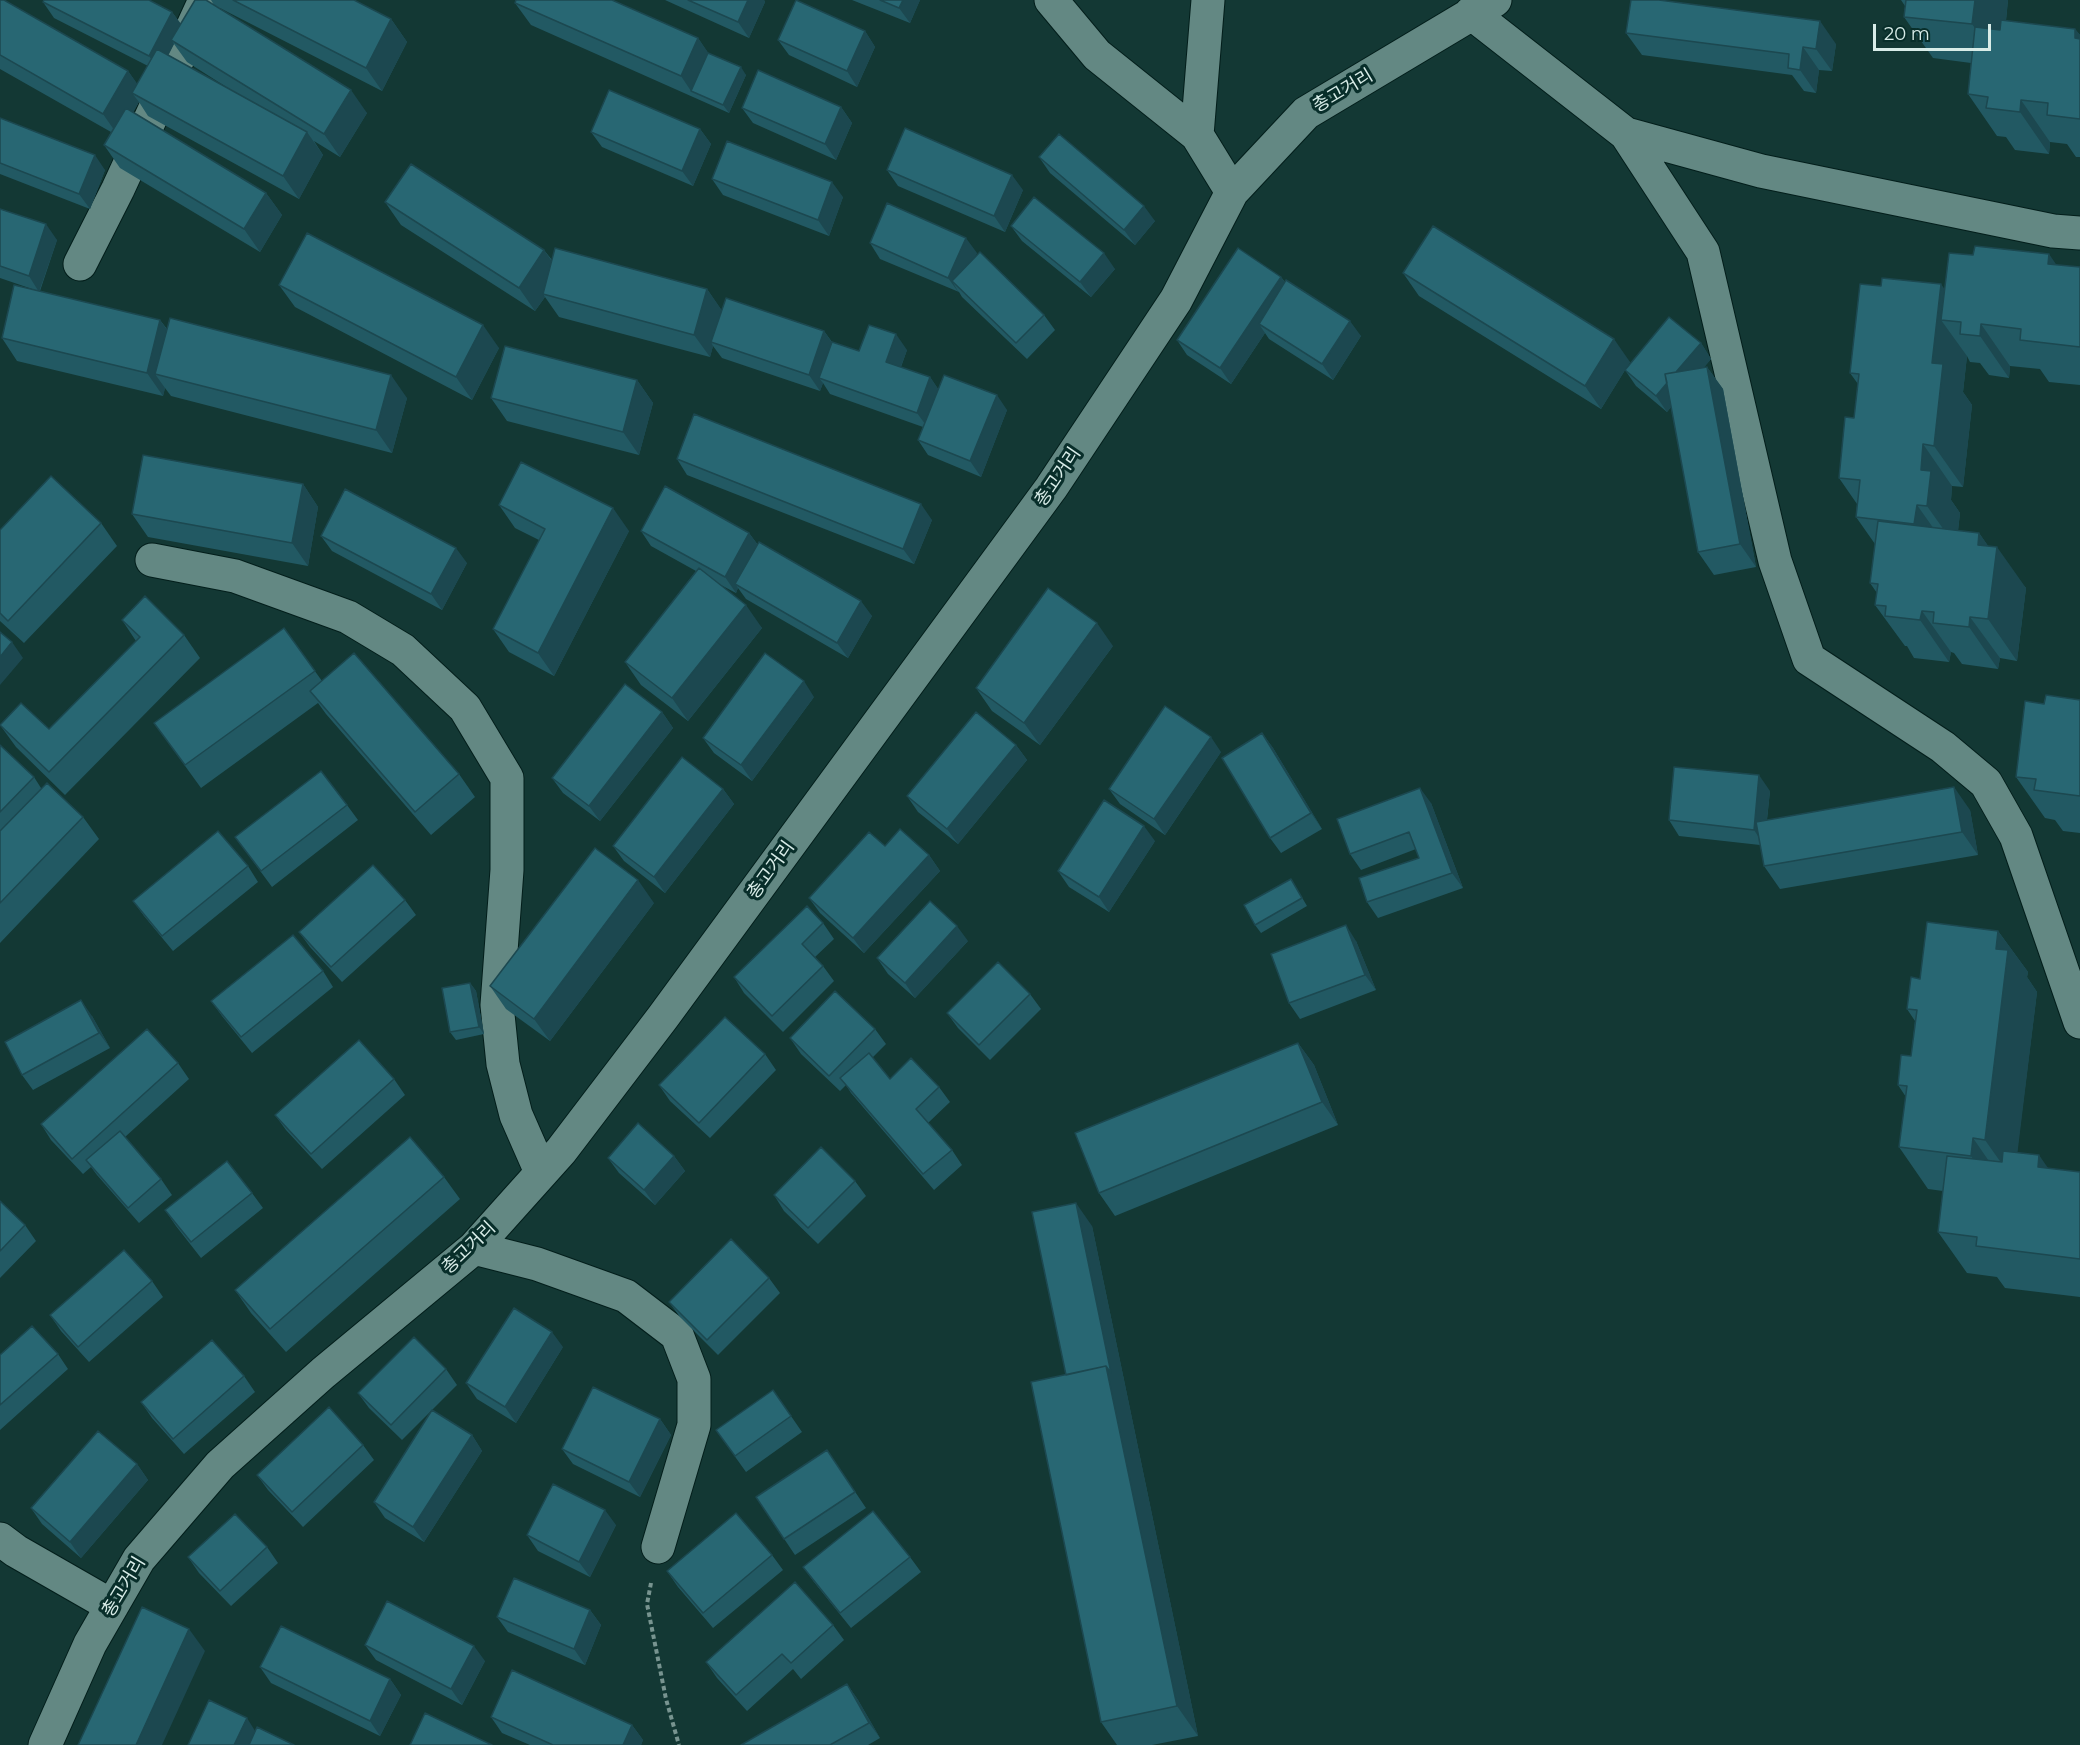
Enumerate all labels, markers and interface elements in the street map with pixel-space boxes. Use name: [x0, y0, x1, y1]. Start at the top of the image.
scale bar: [1876, 12, 1994, 50]
text: 20 m: [1884, 23, 1930, 45]
street label: 총고거리: [1309, 65, 1377, 117]
street label: 총고거리: [1031, 444, 1085, 510]
street label: 총고거리: [743, 837, 799, 903]
street label: 총고거리: [438, 1217, 500, 1279]
street label: 총고거리: [98, 1553, 150, 1621]

